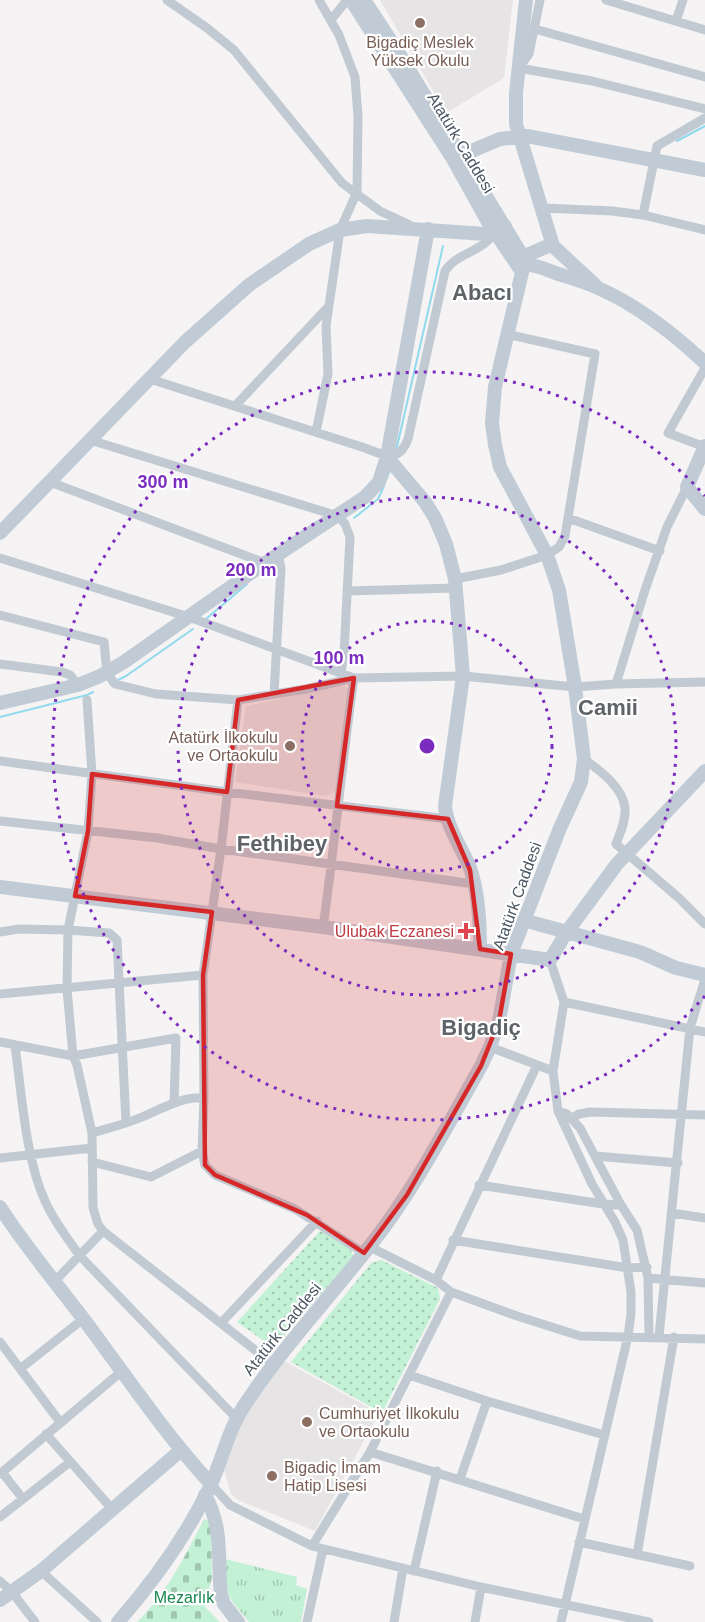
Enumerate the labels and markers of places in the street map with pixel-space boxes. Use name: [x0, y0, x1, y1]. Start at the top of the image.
marker: Bigadiç Meslek Yüksek Okulu: [413, 16, 427, 30]
place label: Bigadiç Meslek Yüksek Okulu: [366, 34, 475, 69]
place label: Atatürk İlkokulu ve Ortaokulu: [169, 728, 278, 764]
centre of rings: [417, 736, 437, 756]
marker: Atatürk İlkokulu ve Ortaokulu: [283, 739, 297, 753]
place label: Ulubak Eczanesi: [335, 923, 454, 940]
marker: Ulubak Eczanesi: [459, 924, 473, 938]
place label: Cumhuriyet İlkokulu ve Ortaokulu: [319, 1404, 460, 1440]
marker: Cumhuriyet İlkokulu ve Ortaokulu: [300, 1415, 314, 1429]
place label: Bigadiç İmam Hatip Lisesi: [284, 1458, 381, 1494]
marker: Bigadiç İmam Hatip Lisesi: [265, 1469, 279, 1483]

